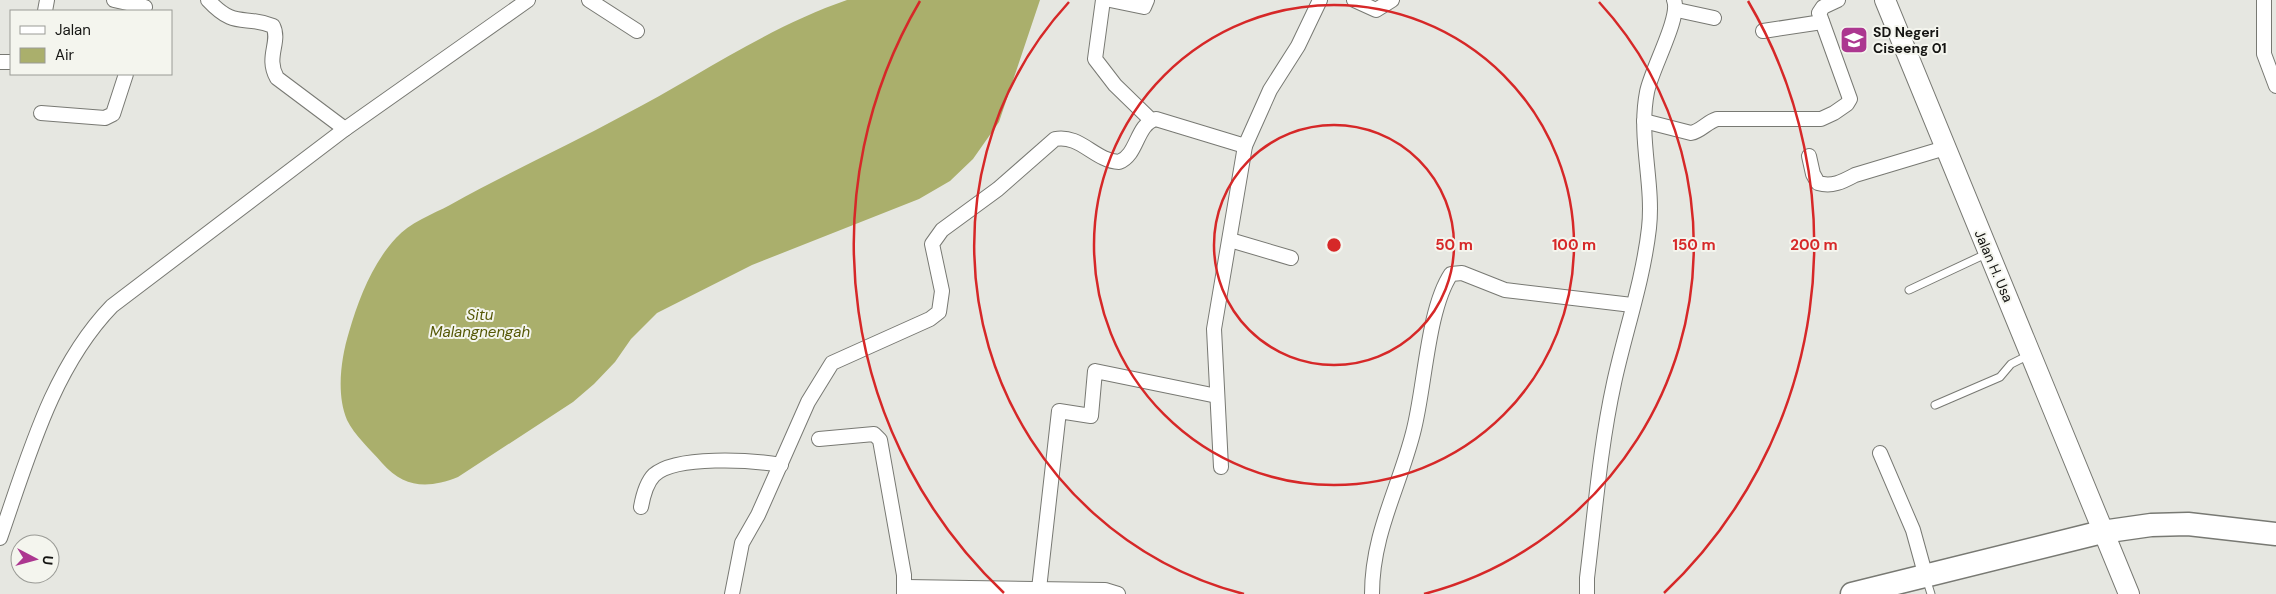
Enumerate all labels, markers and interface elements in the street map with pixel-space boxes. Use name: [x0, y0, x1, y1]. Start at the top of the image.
legend: [10, 10, 172, 75]
text: Jalan: [55, 20, 91, 40]
place label: SD Negeri Ciseeng 01: [1873, 23, 1947, 57]
school or university icon: SD Negeri Ciseeng 01: [1839, 25, 1869, 55]
text: Air: [55, 45, 75, 65]
street label: Jalan H. Usa: [1971, 227, 2017, 305]
text: 50 m: [1435, 235, 1473, 255]
text: 100 m: [1552, 235, 1596, 255]
text: 150 m: [1673, 235, 1716, 255]
text: 200 m: [1790, 235, 1838, 255]
centre of rings: [1325, 236, 1343, 254]
water label: Situ Malangnengah: [430, 305, 531, 342]
north arrow: [10, 534, 60, 584]
text: U: [38, 555, 57, 566]

